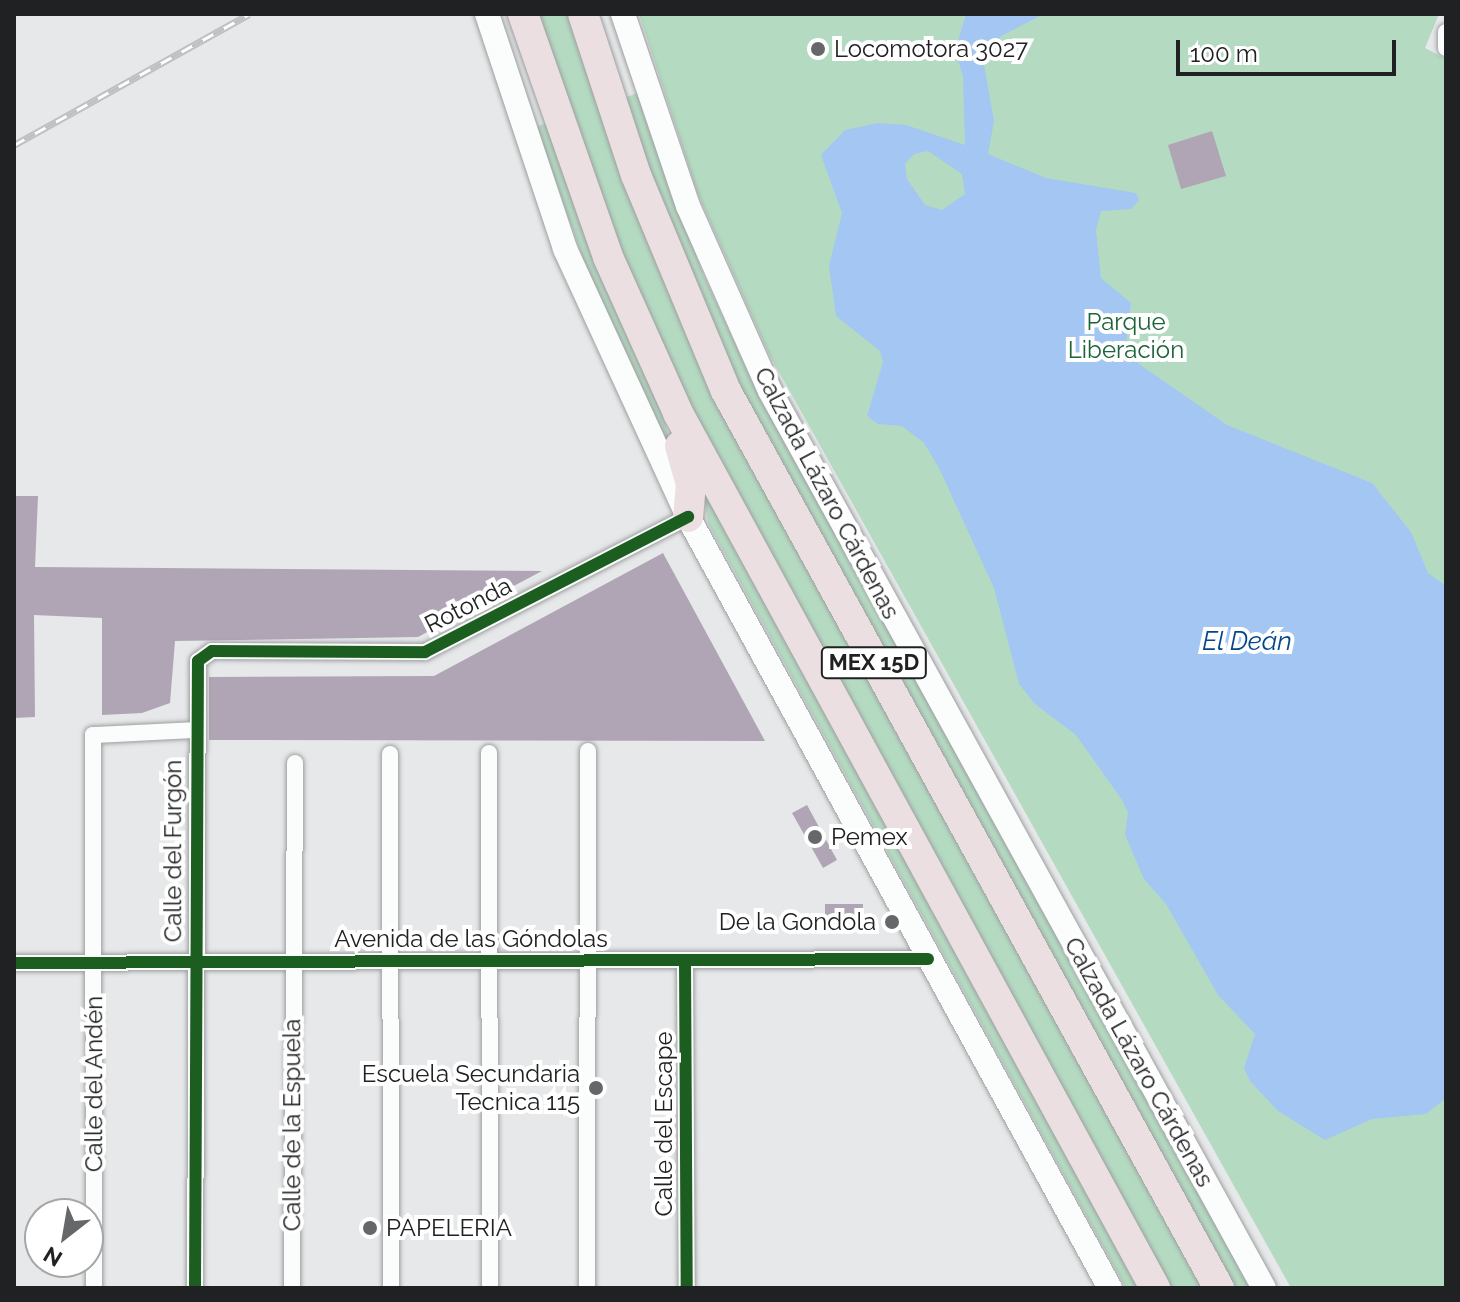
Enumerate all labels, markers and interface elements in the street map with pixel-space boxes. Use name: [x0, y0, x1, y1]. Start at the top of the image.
scale bar: [1180, 24, 1400, 74]
place label: Locomotora 3027: [834, 35, 1028, 63]
text: 100 m: [1190, 39, 1258, 68]
marker: Locomotora 3027: [809, 40, 827, 58]
park label: Parque Liberación: [1068, 308, 1184, 364]
street label: Calzada Lázaro Cárdenas: [748, 362, 906, 624]
street label: Rotonda: [420, 571, 516, 639]
water label: El Deán: [1202, 626, 1292, 658]
road number: MEX 15D: [820, 645, 928, 681]
street label: Calle del Furgón: [159, 759, 187, 943]
place label: Pemex: [831, 823, 908, 851]
marker: Pemex: [806, 828, 824, 846]
place label: De la Gondola: [719, 908, 876, 936]
marker: De la Gondola: [883, 913, 901, 931]
street label: Avenida de las Góndolas: [334, 925, 608, 953]
street label: Calzada Lázaro Cárdenas: [1058, 932, 1220, 1192]
street label: Calle del Andén: [80, 995, 108, 1173]
street label: Calle de la Espuela: [278, 1019, 306, 1231]
street label: Calle del Escape: [650, 1031, 678, 1217]
place label: Escuela Secundaria Tecnica 115: [362, 1060, 580, 1116]
marker: Escuela Secundaria Tecnica 115: [587, 1079, 605, 1097]
north arrow: [24, 1198, 104, 1278]
place label: PAPELERIA: [386, 1214, 512, 1242]
marker: PAPELERIA: [361, 1219, 379, 1237]
text: N: [39, 1241, 67, 1272]

